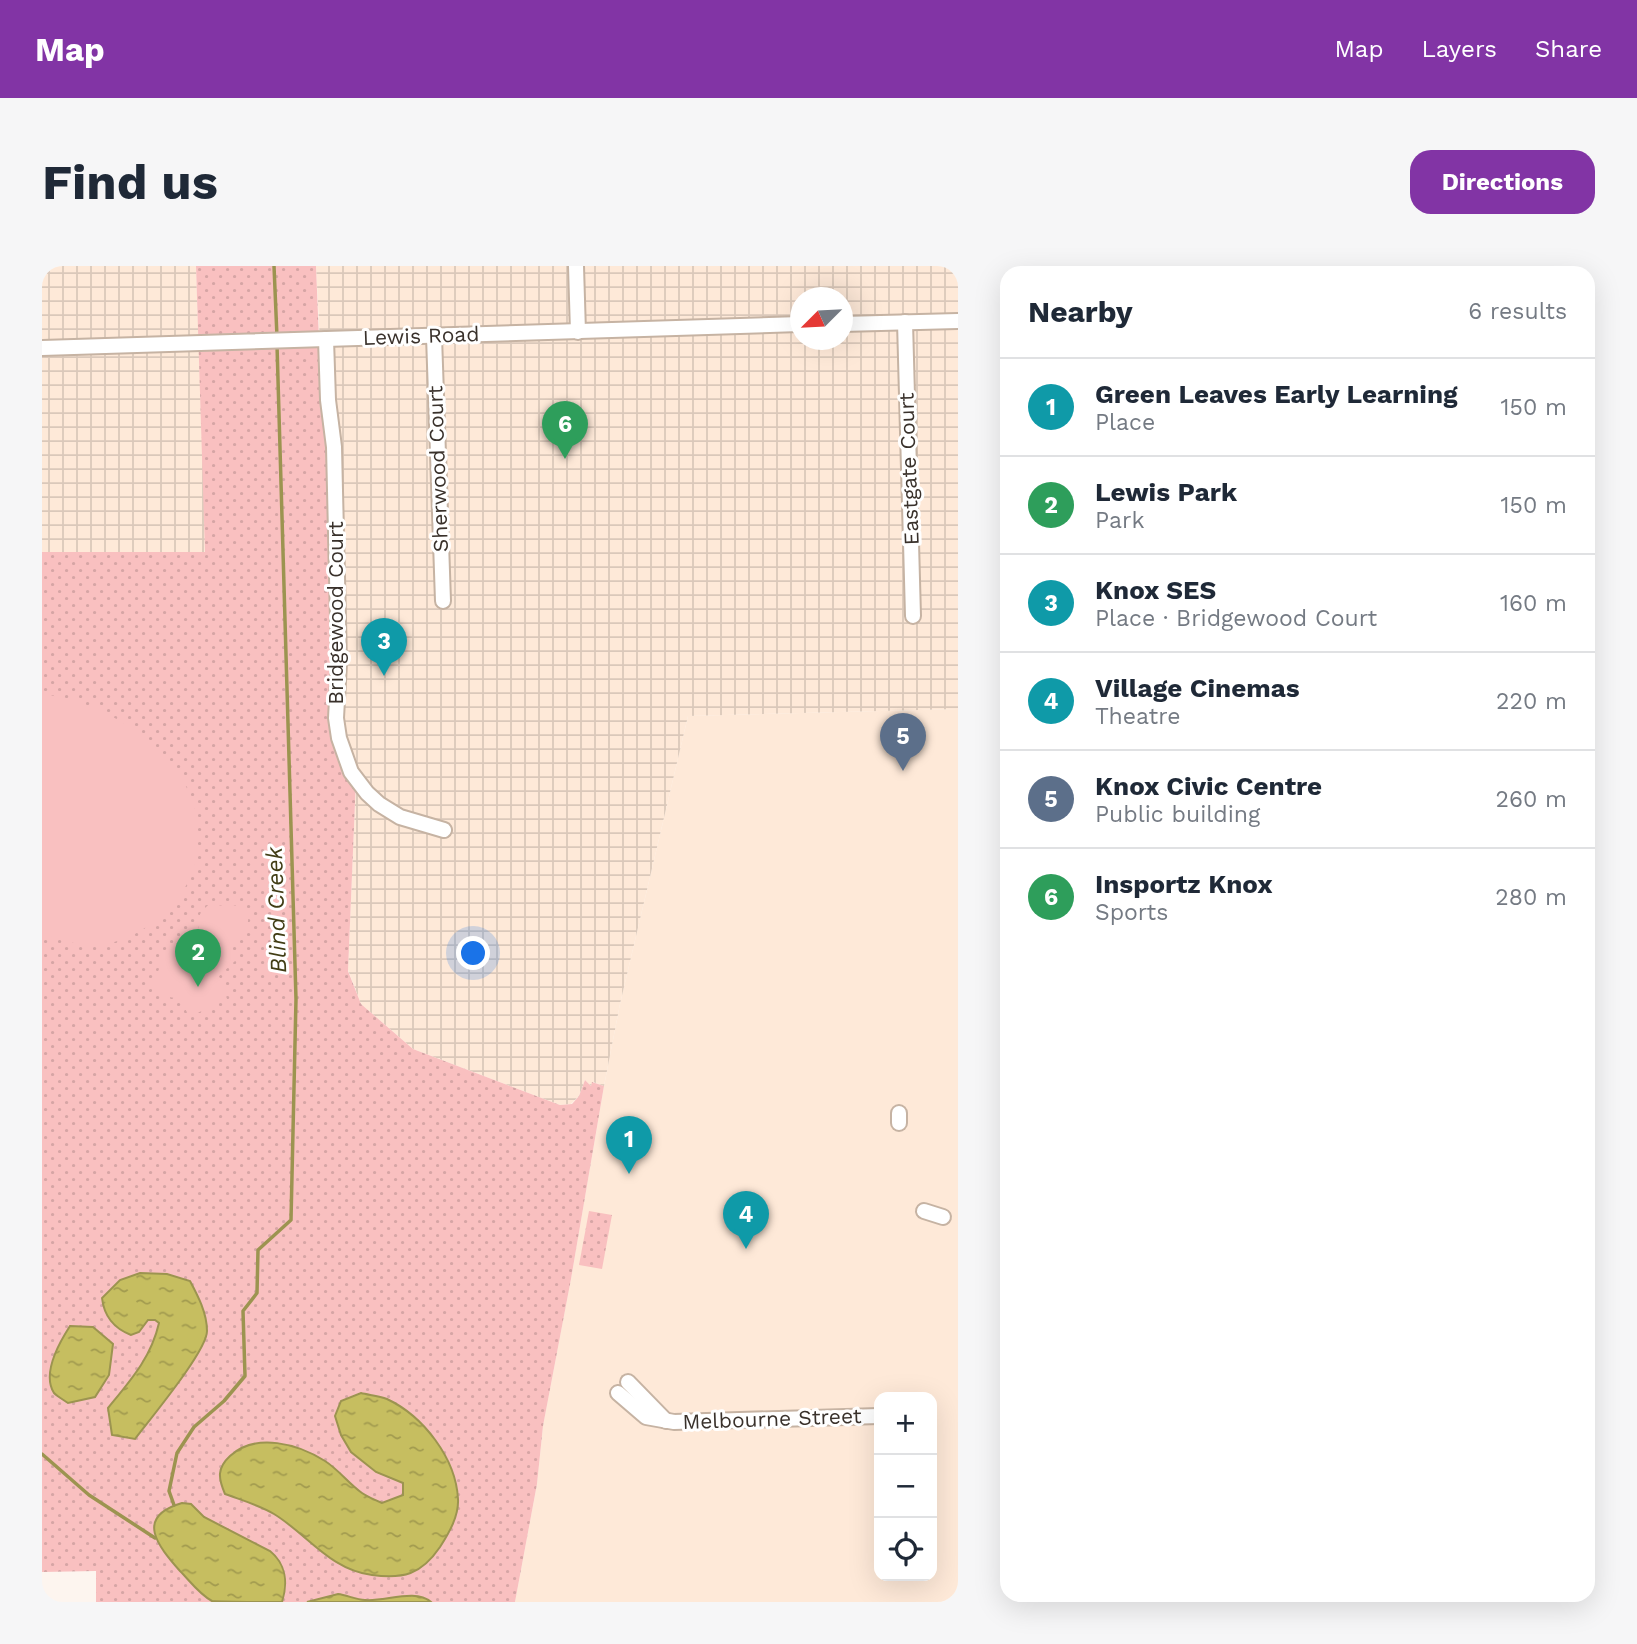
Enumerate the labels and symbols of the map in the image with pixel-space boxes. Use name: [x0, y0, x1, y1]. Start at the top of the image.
north arrow: [790, 287, 853, 350]
street label: Lewis Road: [362, 321, 480, 350]
street label: Sherwood Court: [422, 385, 453, 553]
street label: Eastgate Court: [893, 392, 924, 546]
pin: 6: [542, 401, 588, 459]
street label: Bridgewood Court: [323, 521, 348, 705]
pin: 3: [361, 618, 407, 676]
pin: 5: [880, 713, 926, 771]
water label: Blind Creek: [261, 845, 292, 973]
pin: 2: [175, 929, 221, 987]
your location: [456, 936, 490, 970]
pin: 1: [606, 1116, 652, 1174]
pin: 4: [723, 1191, 769, 1249]
street label: Melbourne Street: [682, 1403, 862, 1434]

